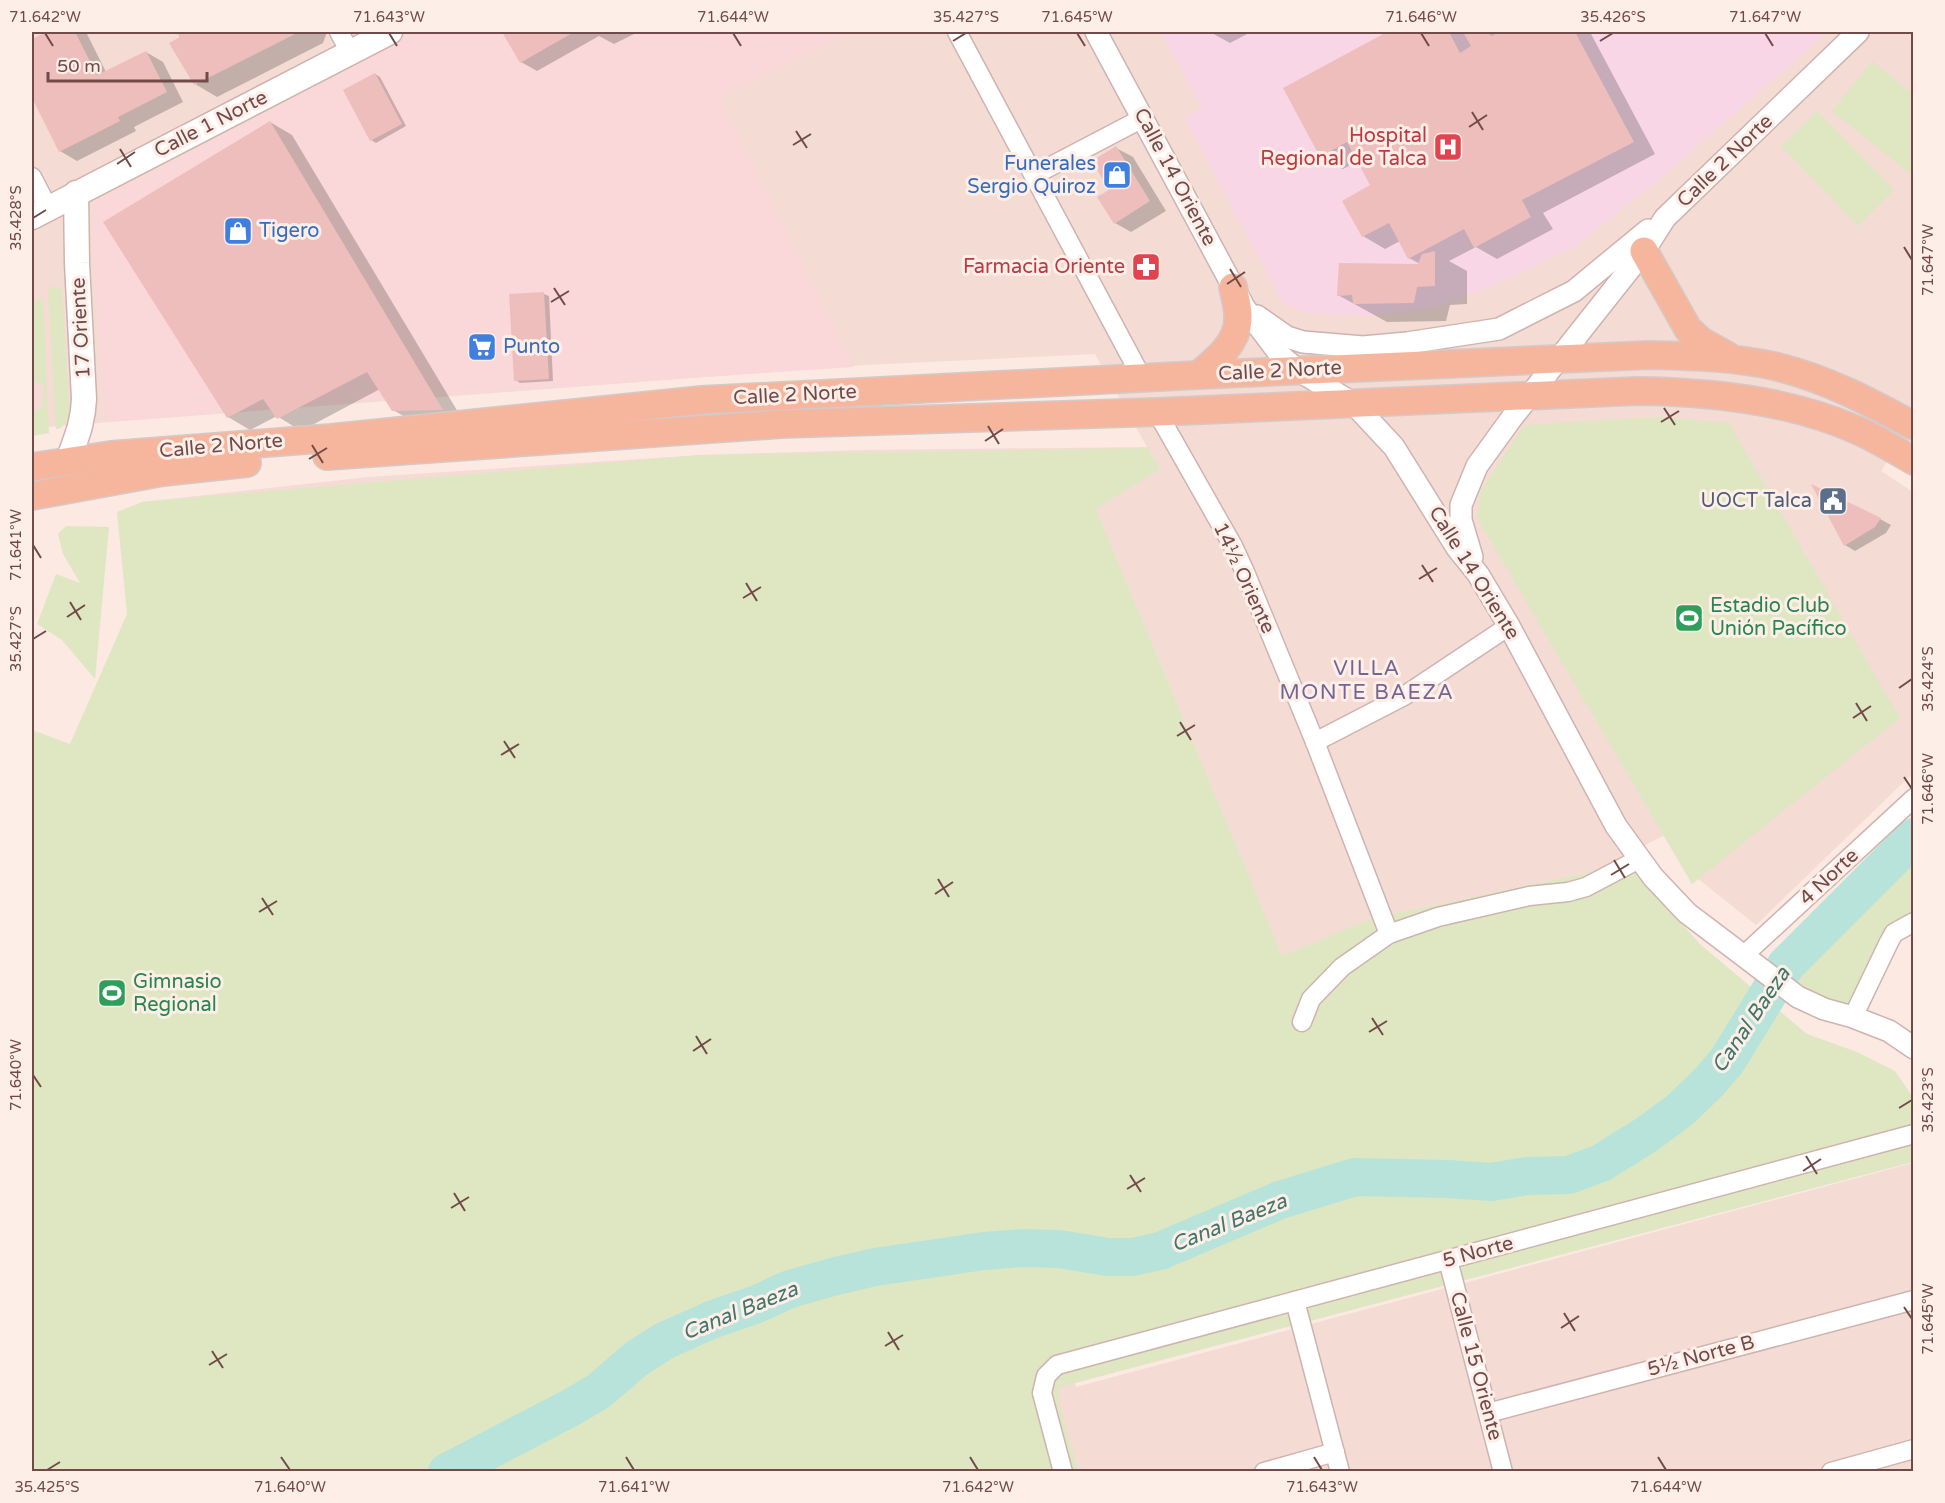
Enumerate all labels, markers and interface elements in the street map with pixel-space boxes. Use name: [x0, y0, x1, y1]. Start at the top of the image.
text: 71.642°W: [9, 8, 81, 26]
text: 71.643°W: [353, 8, 425, 26]
text: 71.644°W: [697, 8, 769, 26]
text: 35.427°S: [933, 8, 999, 26]
text: 71.645°W: [1041, 8, 1113, 26]
text: 71.646°W: [1385, 8, 1457, 26]
text: 35.426°S: [1580, 8, 1646, 26]
text: 71.647°W: [1729, 8, 1801, 26]
scale bar: [48, 45, 207, 83]
text: 50 m: [57, 55, 101, 77]
street label: Calle 1 Norte: [150, 85, 272, 163]
street label: Calle 14 Oriente: [1129, 104, 1221, 250]
street label: Calle 2 Norte: [1672, 109, 1778, 213]
place label: Hospital Regional de Talca: [1260, 124, 1427, 171]
hospital icon: Hospital Regional de Talca: [1432, 131, 1464, 163]
place label: Funerales Sergio Quiroz: [967, 152, 1096, 199]
shop icon: Funerales Sergio Quiroz: [1101, 159, 1133, 191]
text: 35.428°S: [7, 185, 25, 251]
shop icon: Tigero: [222, 215, 254, 247]
place label: Tigero: [259, 219, 319, 243]
text: 71.647°W: [1919, 224, 1937, 296]
pharmacy icon: Farmacia Oriente: [1130, 251, 1162, 283]
place label: Farmacia Oriente: [963, 255, 1125, 279]
street label: 17 Oriente: [66, 277, 96, 379]
supermarket icon: Punto: [466, 331, 498, 363]
place label: Punto: [503, 335, 560, 359]
street label: Calle 2 Norte: [1218, 356, 1342, 386]
street label: Calle 2 Norte: [733, 380, 857, 410]
street label: Calle 2 Norte: [158, 429, 284, 463]
public building icon: UOCT Talca: [1817, 485, 1849, 517]
place label: UOCT Talca: [1701, 489, 1812, 513]
street label: Calle 14 Oriente: [1423, 502, 1525, 644]
text: 71.641°W: [7, 509, 25, 581]
street label: 14½ Oriente: [1208, 519, 1280, 637]
place label: Estadio Club Unión Pacífico: [1710, 594, 1847, 641]
sports icon: Estadio Club Unión Pacífico: [1673, 602, 1705, 634]
text: 35.427°S: [7, 606, 25, 672]
text: 35.424°S: [1919, 646, 1937, 712]
district label: VILLA MONTE BAEZA: [1279, 656, 1455, 705]
text: 71.646°W: [1919, 753, 1937, 825]
street label: 4 Norte: [1794, 844, 1864, 910]
water label: Canal Baeza: [1706, 961, 1796, 1078]
place label: Gimnasio Regional: [133, 970, 222, 1017]
sports icon: Gimnasio Regional: [96, 977, 128, 1009]
text: 71.640°W: [7, 1039, 25, 1111]
text: 35.423°S: [1919, 1067, 1937, 1133]
water label: Canal Baeza: [1168, 1188, 1291, 1257]
street label: 5 Norte: [1440, 1231, 1516, 1273]
water label: Canal Baeza: [679, 1276, 802, 1345]
text: 71.645°W: [1919, 1283, 1937, 1355]
street label: Calle 15 Oriente: [1445, 1289, 1507, 1443]
street label: 5½ Norte B: [1645, 1330, 1757, 1382]
text: 35.425°S: [14, 1478, 80, 1496]
text: 71.640°W: [254, 1478, 326, 1496]
text: 71.641°W: [598, 1478, 670, 1496]
text: 71.642°W: [942, 1478, 1014, 1496]
text: 71.643°W: [1286, 1478, 1358, 1496]
text: 71.644°W: [1630, 1478, 1702, 1496]

